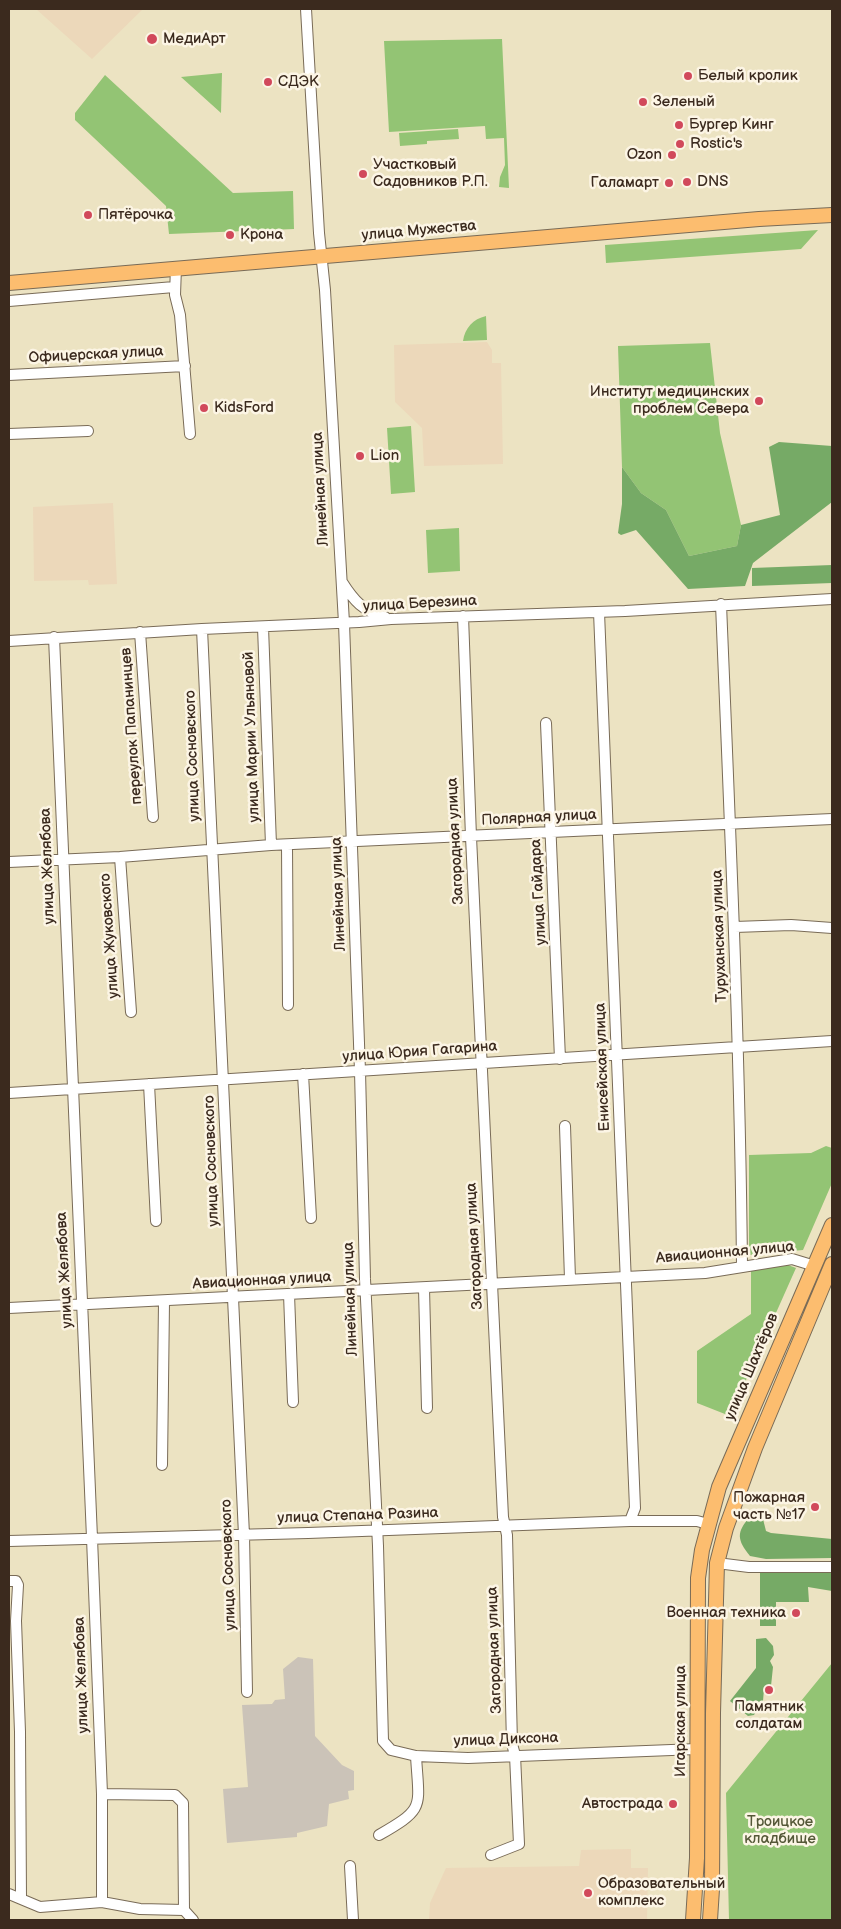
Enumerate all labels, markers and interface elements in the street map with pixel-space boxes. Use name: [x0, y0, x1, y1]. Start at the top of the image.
place label: МедиАрт: [163, 30, 226, 48]
marker: МедиАрт: [145, 32, 159, 46]
place label: Белый кролик: [698, 67, 798, 85]
marker: Белый кролик: [682, 70, 694, 82]
place label: СДЭК: [278, 73, 319, 91]
marker: СДЭК: [262, 76, 274, 88]
place label: Зеленый: [653, 93, 715, 111]
marker: Зеленый: [637, 96, 649, 108]
place label: Бургер Кинг: [689, 116, 774, 134]
marker: Бургер Кинг: [673, 119, 685, 131]
place label: Rostic's: [690, 135, 742, 153]
marker: Rostic's: [674, 138, 686, 150]
place label: Ozon: [627, 146, 662, 164]
marker: Ozon: [666, 149, 678, 161]
place label: Участковый Садовников Р.П.: [373, 156, 488, 191]
marker: Участковый Садовников Р.П.: [357, 168, 369, 180]
place label: DNS: [697, 173, 728, 191]
place label: Галамарт: [591, 174, 659, 192]
marker: DNS: [681, 176, 693, 188]
marker: Галамарт: [663, 177, 675, 189]
place label: Пятёрочка: [98, 206, 173, 224]
marker: Пятёрочка: [82, 209, 94, 221]
street label: улица Мужества: [361, 217, 477, 245]
place label: Крона: [240, 226, 283, 244]
marker: Крона: [224, 229, 236, 241]
street label: Офицерская улица: [28, 342, 164, 368]
place label: Институт медицинских проблем Севера: [590, 383, 749, 418]
marker: Институт медицинских проблем Севера: [753, 395, 765, 407]
place label: KidsFord: [214, 399, 274, 417]
marker: KidsFord: [198, 402, 210, 414]
street label: Линейная улица: [309, 431, 333, 547]
place label: Lion: [370, 447, 399, 465]
marker: Lion: [354, 450, 366, 462]
street label: улица Березина: [363, 592, 477, 616]
street label: переулок Папанинцев: [118, 647, 146, 805]
street label: улица Марии Ульяновой: [240, 651, 264, 823]
street label: улица Сосновского: [182, 690, 204, 822]
street label: Загородная улица: [444, 777, 468, 905]
street label: Полярная улица: [481, 806, 597, 830]
street label: улица Желябова: [37, 807, 59, 925]
street label: Линейная улица: [328, 836, 350, 952]
street label: улица Гайдара: [527, 838, 551, 946]
street label: Туруханская улица: [709, 869, 731, 1003]
street label: улица Жуковского: [97, 873, 123, 999]
street label: Енисейская улица: [592, 1002, 614, 1132]
street label: улица Юрия Гагарина: [342, 1038, 498, 1066]
street label: улица Сосновского: [201, 1095, 223, 1227]
street label: Загородная улица: [463, 1182, 487, 1310]
street label: улица Желябова: [53, 1211, 77, 1329]
street label: Авиационная улица: [655, 1238, 795, 1268]
street label: Линейная улица: [340, 1241, 362, 1357]
street label: Авиационная улица: [192, 1268, 332, 1294]
street label: улица Шахтёров: [721, 1311, 783, 1423]
place label: Пожарная часть №17: [733, 1489, 805, 1524]
street label: улица Сосновского: [218, 1499, 240, 1631]
marker: Пожарная часть №17: [809, 1501, 821, 1513]
street label: улица Степана Разина: [277, 1504, 439, 1528]
street label: Загородная улица: [484, 1586, 506, 1714]
place label: Военная техника: [667, 1604, 786, 1622]
marker: Военная техника: [790, 1607, 802, 1619]
street label: улица Желябова: [71, 1616, 93, 1734]
street label: Игарская улица: [672, 1665, 690, 1777]
marker: Памятник солдатам: [763, 1684, 775, 1696]
place label: Памятник солдатам: [734, 1698, 804, 1733]
street label: улица Диксона: [453, 1729, 559, 1751]
place label: Автострада: [582, 1795, 663, 1813]
marker: Автострада: [667, 1798, 679, 1810]
park label: Троицкое кладбище: [744, 1813, 816, 1848]
place label: Образовательный комплекс: [598, 1875, 725, 1910]
marker: Образовательный комплекс: [582, 1887, 594, 1899]

